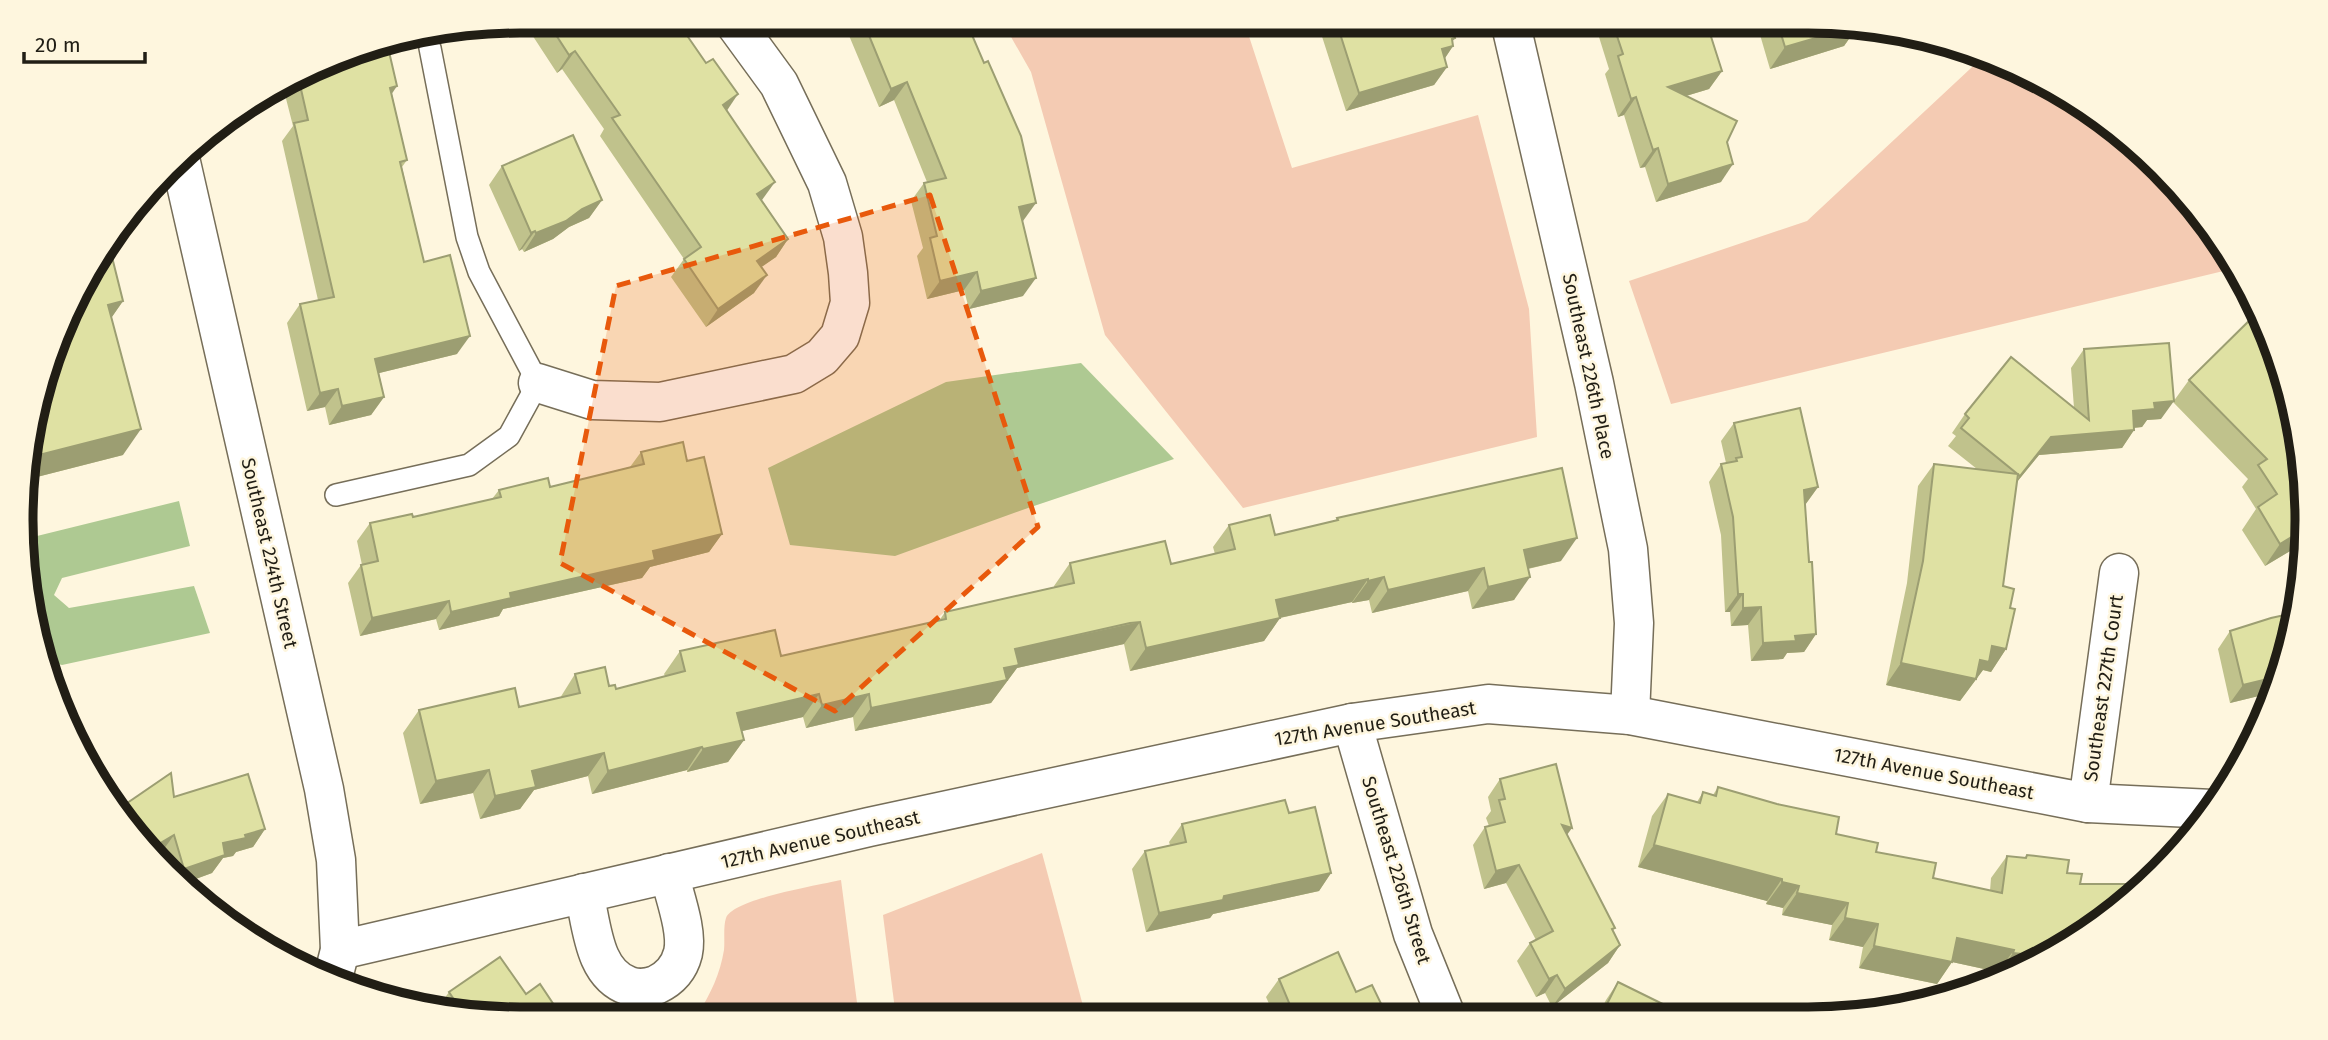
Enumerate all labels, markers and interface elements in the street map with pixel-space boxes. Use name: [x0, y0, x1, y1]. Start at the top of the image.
scale bar: [24, 21, 145, 65]
text: 20 m: [35, 32, 81, 58]
street label: Southeast 226th Place: [1558, 271, 1619, 461]
street label: Southeast 224th Street: [236, 456, 303, 651]
street label: Southeast 227th Court: [2079, 593, 2128, 783]
street label: 127th Avenue Southeast: [1273, 696, 1478, 751]
street label: 127th Avenue Southeast: [1832, 743, 2036, 804]
street label: Southeast 226th Street: [1357, 773, 1436, 967]
street label: 127th Avenue Southeast: [718, 805, 922, 874]

